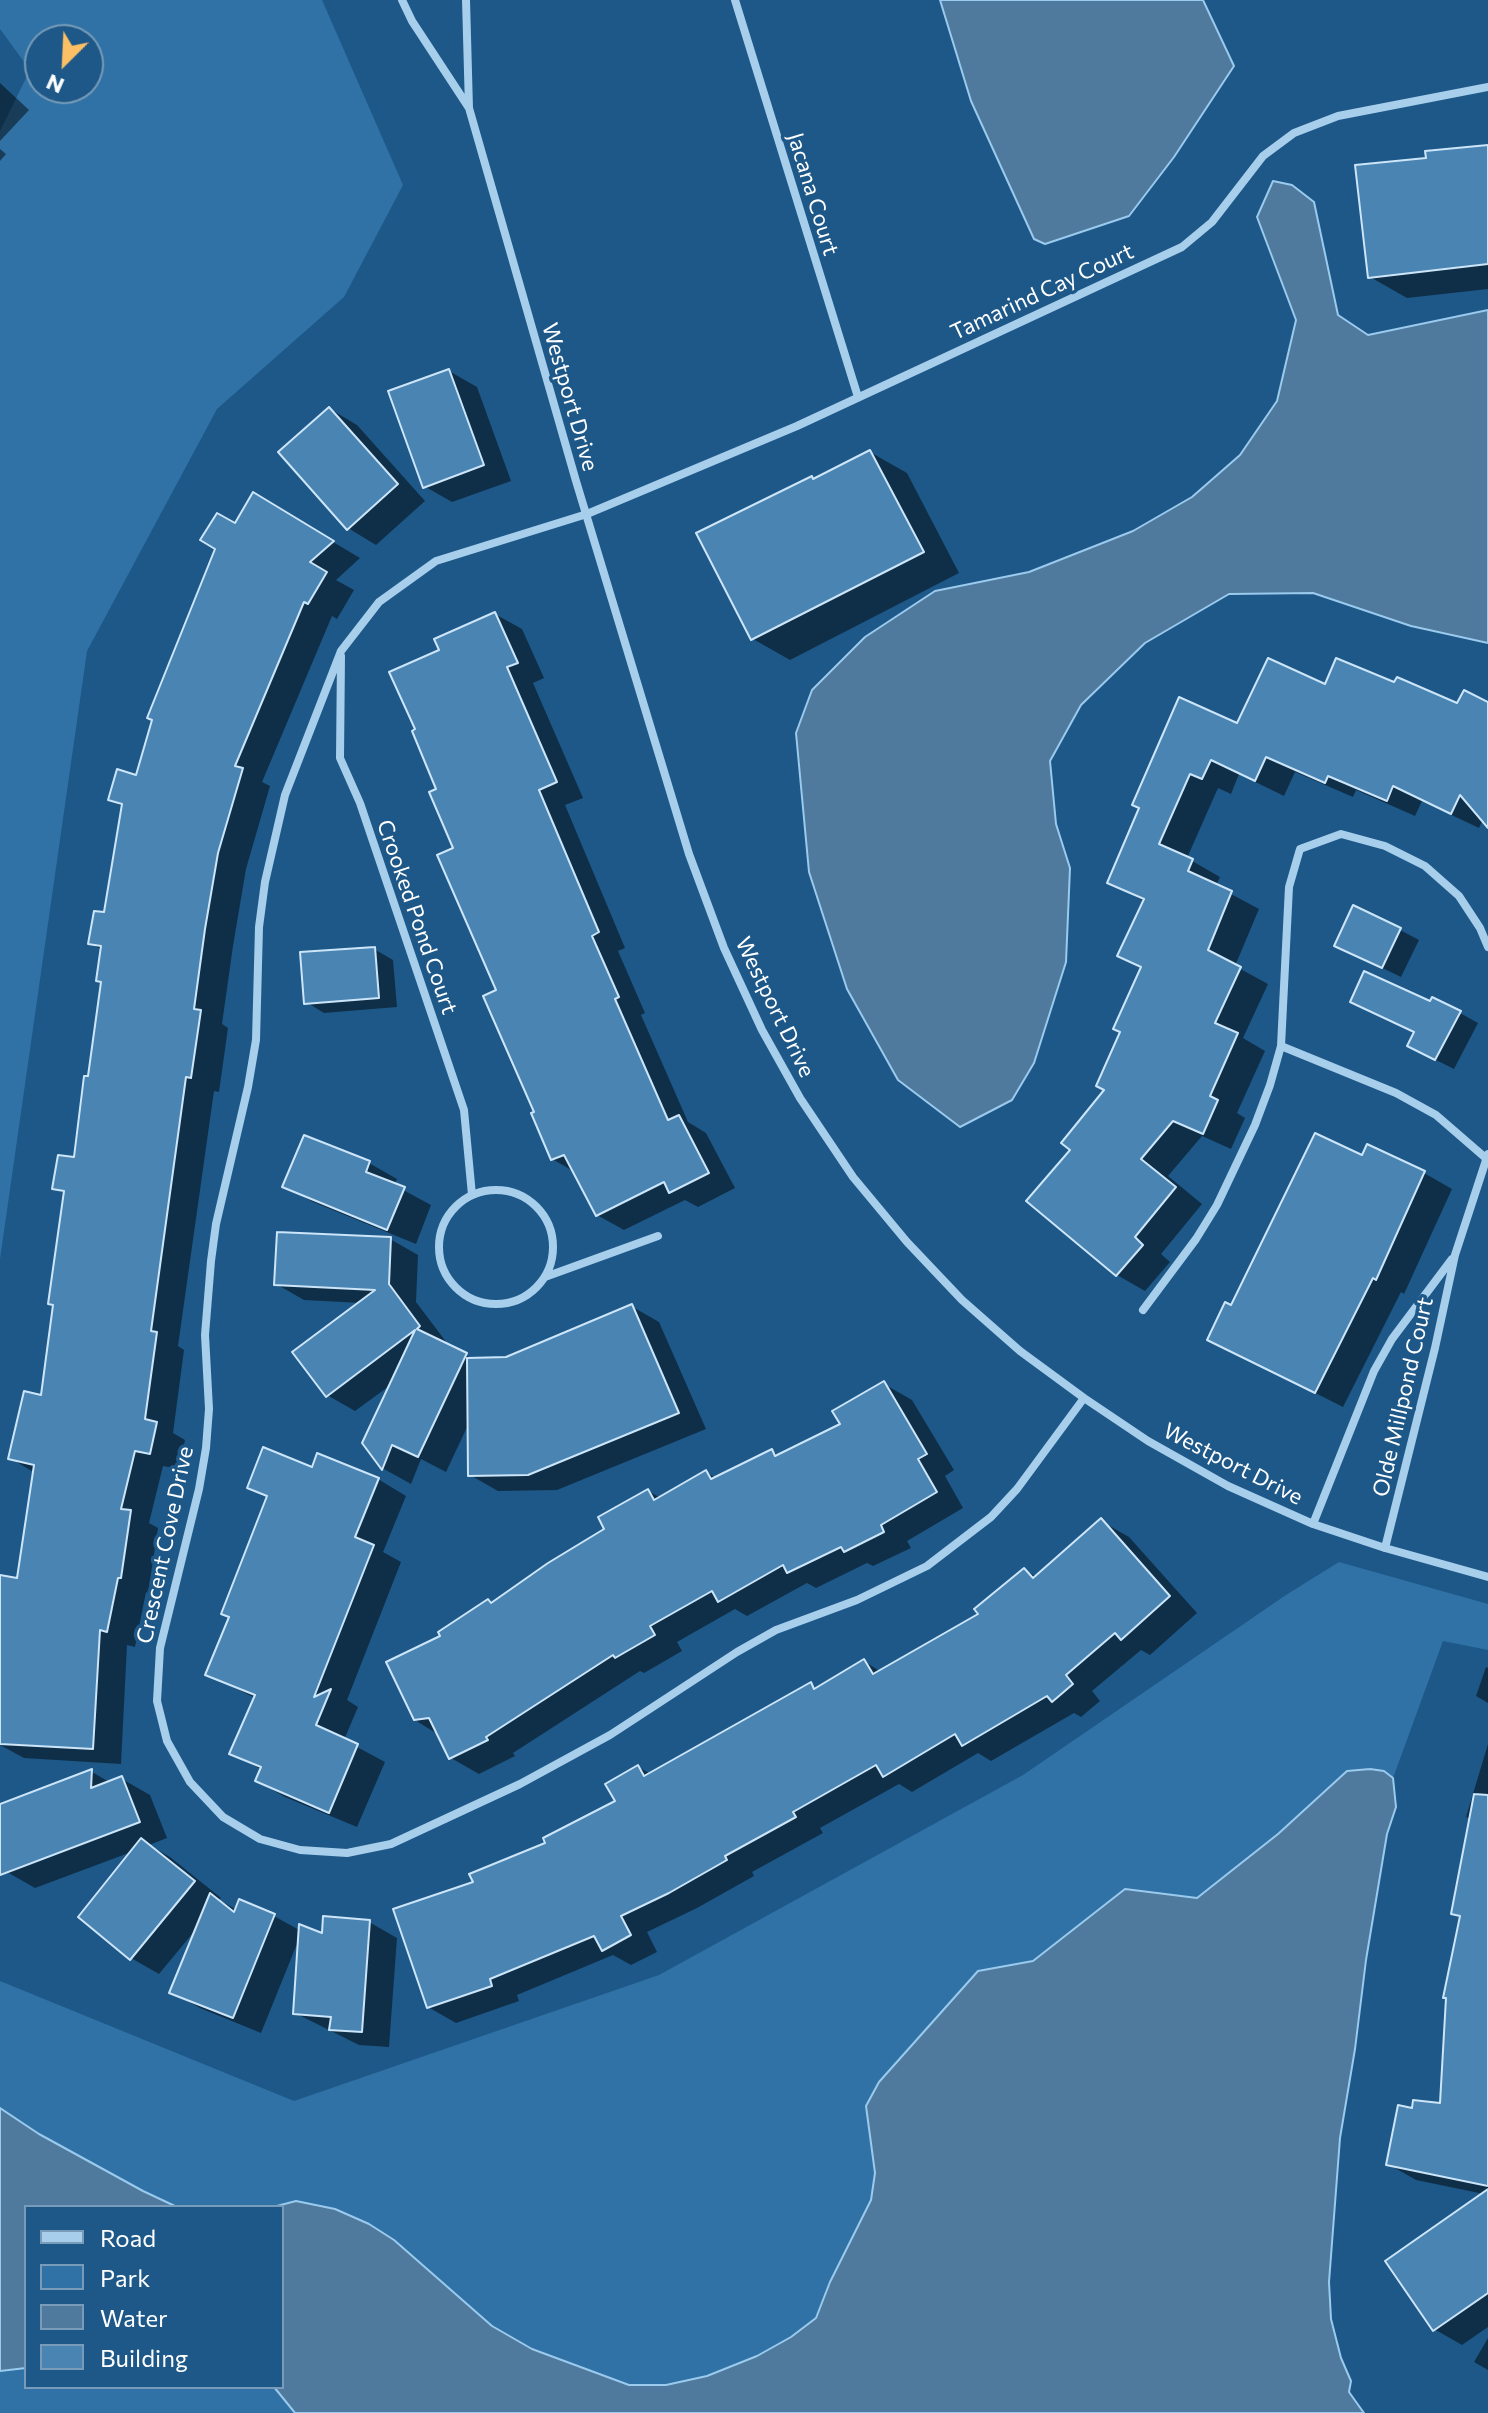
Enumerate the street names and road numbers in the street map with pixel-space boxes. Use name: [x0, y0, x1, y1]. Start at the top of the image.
street label: Jacana Court: [782, 129, 844, 259]
street label: Tamarind Cay Court: [946, 238, 1138, 346]
street label: Westport Drive: [536, 320, 604, 474]
street label: Crooked Pond Court: [371, 816, 463, 1018]
street label: Westport Drive: [730, 933, 820, 1081]
street label: Olde Millpond Court: [1367, 1295, 1439, 1499]
street label: Westport Drive: [1159, 1418, 1307, 1510]
street label: Crescent Cove Drive: [131, 1444, 199, 1646]

